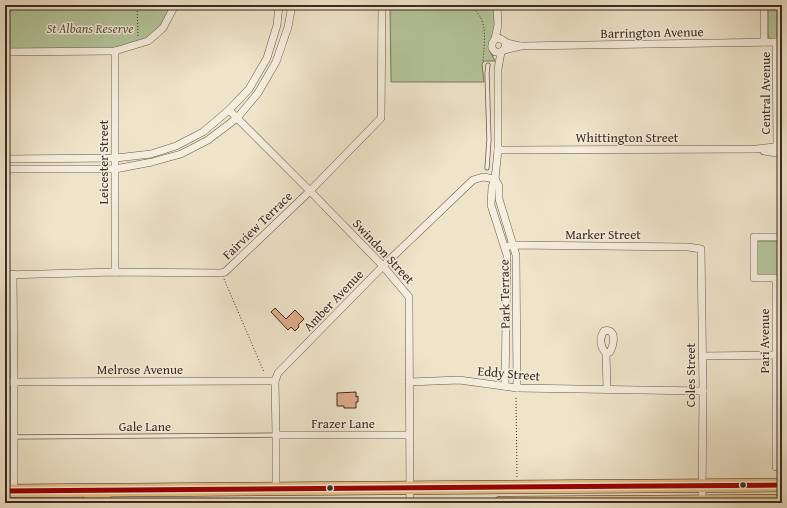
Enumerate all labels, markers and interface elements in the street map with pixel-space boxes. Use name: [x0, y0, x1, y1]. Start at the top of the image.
park label: St Albans Reserve: [46, 19, 134, 38]
street label: Barrington Avenue: [600, 22, 704, 43]
street label: Central Avenue: [756, 52, 775, 134]
street label: Leicester Street: [94, 119, 113, 204]
street label: Whittington Street: [576, 128, 679, 147]
street label: Fairview Terrace: [218, 187, 297, 264]
street label: Swindon Street: [348, 214, 419, 289]
street label: Marker Street: [565, 225, 641, 244]
street label: Park Terrace: [494, 259, 515, 329]
street label: Amber Avenue: [299, 265, 368, 336]
street label: Pari Avenue: [755, 309, 774, 373]
street label: Coles Street: [681, 342, 700, 407]
street label: Melrose Avenue: [97, 360, 183, 379]
street label: Eddy Street: [477, 361, 541, 386]
street label: Frazer Lane: [311, 414, 375, 433]
street label: Gale Lane: [119, 417, 171, 436]
unlabelled marker: [738, 480, 748, 490]
unlabelled marker: [325, 483, 335, 493]

